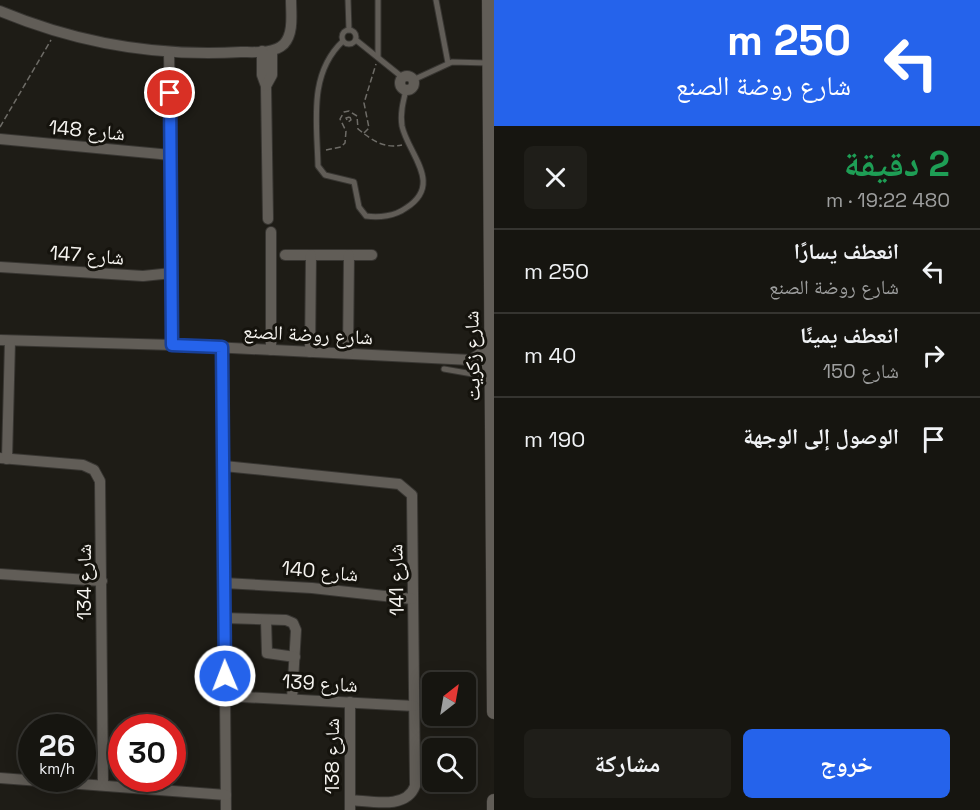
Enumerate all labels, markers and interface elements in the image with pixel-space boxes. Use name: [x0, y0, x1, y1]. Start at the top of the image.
text: 250 m: [727, 14, 851, 67]
icon: left: [872, 24, 950, 102]
pin: [144, 67, 195, 118]
text: شارع روضة الصنع: [675, 68, 851, 103]
icon: arrive: [153, 76, 186, 109]
street label: شارع 148: [48, 114, 126, 146]
text: 2 دقيقة: [844, 141, 950, 187]
button: close: [524, 146, 587, 209]
text: 480 m · 19:22: [826, 187, 950, 213]
text: انعطف يسارًا: [794, 237, 899, 265]
street label: شارع 147: [49, 239, 125, 271]
icon: left: [917, 255, 950, 288]
text: 250 m: [524, 257, 589, 285]
text: شارع روضة الصنع: [769, 274, 899, 300]
street label: شارع زكريت: [458, 311, 486, 401]
street label: شارع روضة الصنع: [242, 318, 374, 350]
text: انعطف يمينًا: [800, 321, 899, 349]
icon: right: [917, 339, 950, 372]
text: 40 m: [524, 341, 576, 369]
text: شارع 150: [823, 358, 899, 384]
text: الوصول إلى الوجهة: [743, 422, 899, 450]
icon: arrive: [917, 423, 950, 456]
text: 190 m: [524, 425, 585, 453]
street label: شارع 134: [71, 544, 97, 620]
street label: شارع 141: [382, 544, 410, 616]
street label: شارع 140: [281, 555, 359, 587]
position arrow: [193, 644, 257, 708]
street label: شارع 139: [281, 668, 359, 698]
north arrow: [422, 672, 476, 726]
map controls: [422, 672, 476, 792]
speed limit sign: 30: [108, 714, 186, 792]
street label: شارع 138: [319, 718, 345, 794]
text: 26: [39, 726, 75, 765]
button: مشاركة: [524, 729, 731, 798]
button: خروج: [743, 729, 950, 798]
button: search: [422, 738, 476, 792]
text: km/h: [39, 759, 75, 778]

